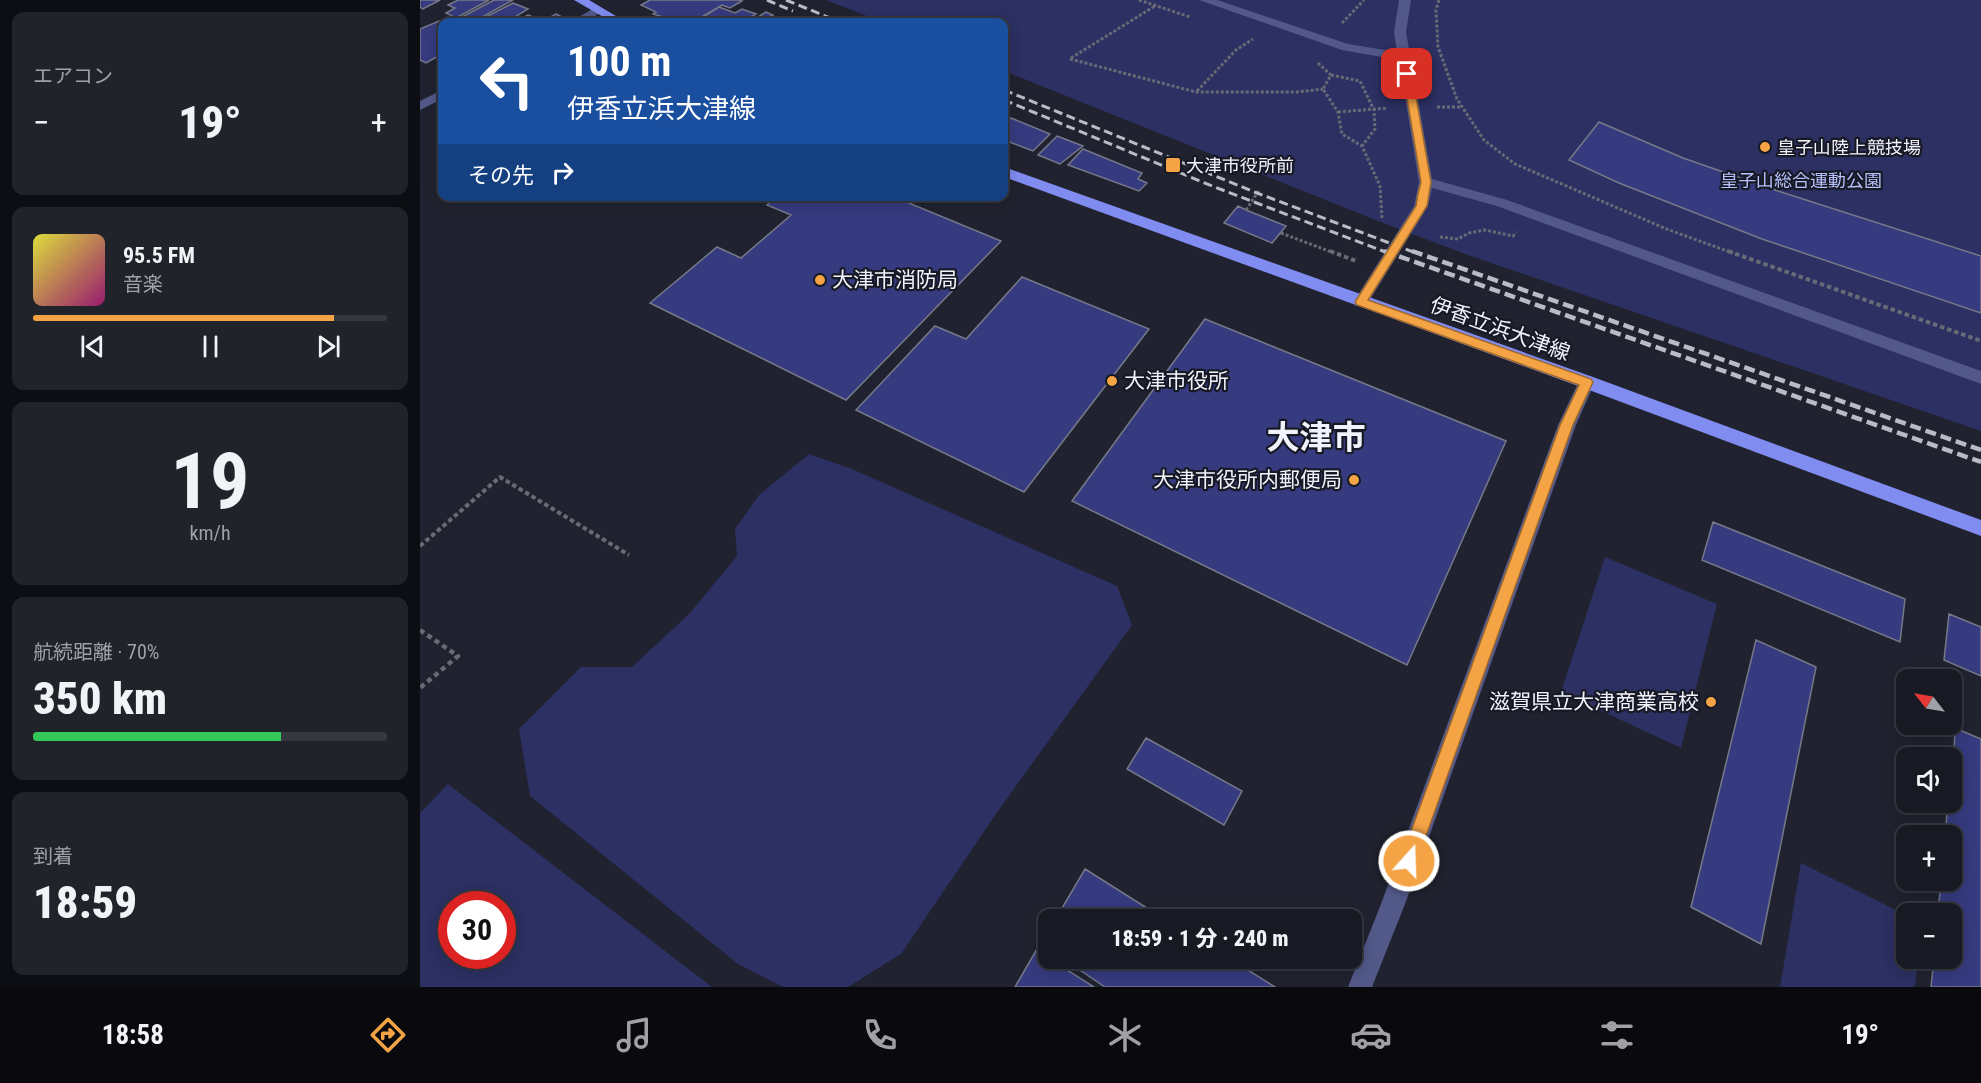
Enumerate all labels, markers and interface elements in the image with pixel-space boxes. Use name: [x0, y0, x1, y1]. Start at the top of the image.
text: 100 m: [567, 37, 672, 86]
icon: left: [468, 42, 546, 120]
pin: [1381, 48, 1432, 99]
icon: arrive: [1390, 57, 1423, 90]
text: エアコン: [33, 64, 113, 88]
text: 伊香立浜大津線: [567, 93, 756, 125]
text: 19°: [178, 96, 242, 149]
text: −: [33, 103, 50, 142]
text: +: [371, 103, 387, 142]
place label: 皇子山陸上競技場: [1777, 137, 1921, 158]
marker: 皇子山陸上競技場: [1758, 140, 1772, 154]
place label: 大津市役所前: [1186, 155, 1294, 176]
icon: right: [546, 156, 579, 189]
marker: 大津市役所前: [1164, 156, 1182, 174]
text: その先: [468, 163, 534, 188]
park label: 皇子山総合運動公園: [1720, 170, 1882, 191]
text: 95.5 FM: [123, 243, 195, 268]
place label: 大津市消防局: [832, 268, 958, 292]
text: 音楽: [123, 272, 163, 296]
marker: 大津市消防局: [813, 273, 827, 287]
street label: 伊香立浜大津線: [1427, 293, 1573, 365]
icon: previous: [76, 330, 109, 363]
icon: pause: [194, 330, 227, 363]
icon: next: [312, 330, 345, 363]
place label: 大津市役所: [1124, 369, 1229, 393]
marker: 大津市役所: [1105, 374, 1119, 388]
district label: 大津市: [1267, 418, 1366, 457]
text: 19: [171, 436, 249, 527]
place label: 大津市役所内郵便局: [1153, 468, 1342, 492]
marker: 大津市役所内郵便局: [1347, 473, 1361, 487]
text: km/h: [189, 521, 231, 545]
text: 航続距離 · 70%: [33, 640, 159, 664]
north arrow: [1896, 669, 1962, 735]
map controls: [1896, 669, 1962, 969]
text: 350 km: [33, 672, 167, 725]
place label: 滋賀県立大津商業高校: [1489, 690, 1699, 714]
marker: 滋賀県立大津商業高校: [1704, 695, 1718, 709]
button: sound: [1896, 747, 1962, 813]
button: +: [1896, 825, 1962, 891]
position arrow: [1377, 829, 1441, 893]
text: 到着: [33, 844, 73, 868]
text: 18:59: [33, 876, 137, 929]
speed limit sign: 30: [438, 891, 516, 969]
button: −: [1896, 903, 1962, 969]
text: 18:59 · 1 分 · 240 m: [1111, 926, 1289, 951]
icon: directions: [367, 1014, 409, 1056]
icon: music: [613, 1014, 655, 1056]
icon: phone: [859, 1014, 901, 1056]
icon: climate: [1104, 1014, 1146, 1056]
icon: car: [1350, 1014, 1392, 1056]
icon: filters: [1596, 1014, 1638, 1056]
text: 18:58: [102, 1019, 164, 1051]
text: 19°: [1841, 1019, 1879, 1051]

